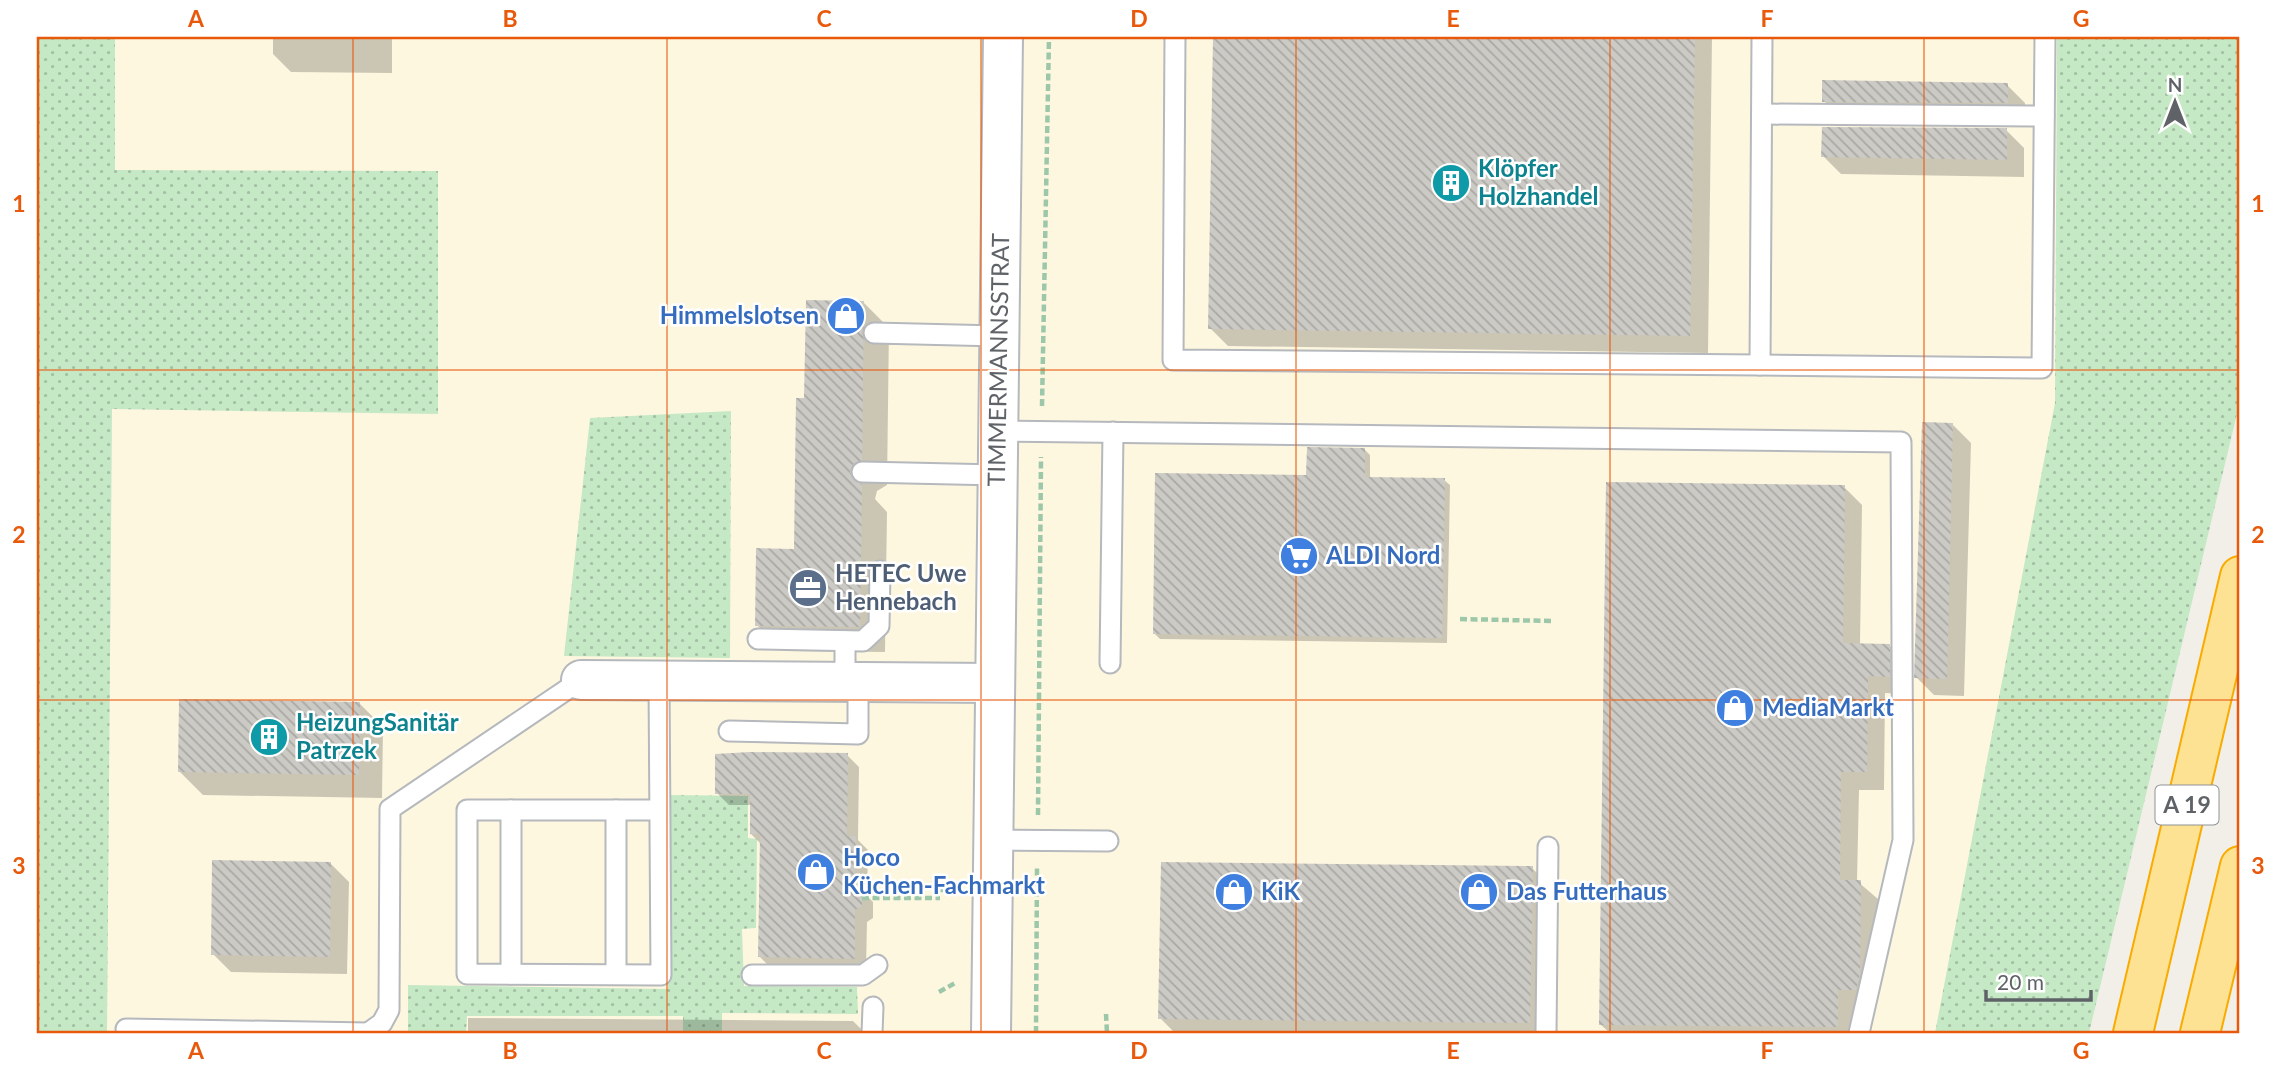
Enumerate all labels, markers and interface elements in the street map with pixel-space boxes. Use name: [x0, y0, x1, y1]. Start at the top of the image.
text: A: [187, 4, 205, 32]
text: B: [502, 4, 518, 32]
text: C: [816, 4, 832, 32]
text: D: [1130, 4, 1148, 32]
text: E: [1446, 4, 1460, 32]
text: F: [1760, 4, 1774, 32]
text: G: [2073, 4, 2089, 32]
north arrow: [2140, 66, 2210, 136]
text: N: [2168, 73, 2182, 96]
place label: Klöpfer Holzhandel: [1478, 153, 1599, 210]
building icon: Klöpfer Holzhandel: [1430, 162, 1472, 204]
text: 1: [12, 189, 26, 217]
text: 1: [2251, 189, 2265, 217]
street label: TIMMERMANNSSTRAT: [981, 233, 1014, 487]
shop icon: Himmelslotsen: [825, 295, 867, 337]
place label: Himmelslotsen: [660, 300, 819, 329]
text: 2: [12, 520, 26, 548]
text: 2: [2251, 520, 2265, 548]
supermarket icon: ALDI Nord: [1278, 535, 1320, 577]
place label: ALDI Nord: [1325, 540, 1441, 569]
place label: HETEC Uwe Hennebach: [835, 558, 967, 615]
office icon: HETEC Uwe Hennebach: [787, 567, 829, 609]
shop icon: MediaMarkt: [1714, 687, 1756, 729]
place label: MediaMarkt: [1762, 692, 1894, 721]
place label: HeizungSanitär Patrzek: [296, 707, 459, 764]
building icon: HeizungSanitär Patrzek: [248, 716, 290, 758]
road number: A 19: [2156, 786, 2218, 824]
place label: Hoco Küchen-Fachmarkt: [843, 842, 1045, 899]
text: 3: [12, 851, 26, 879]
shop icon: Hoco Küchen-Fachmarkt: [795, 851, 837, 893]
text: 3: [2251, 851, 2265, 879]
shop icon: KiK: [1213, 871, 1255, 913]
shop icon: Das Futterhaus: [1458, 871, 1500, 913]
place label: KiK: [1261, 876, 1300, 905]
place label: Das Futterhaus: [1506, 876, 1667, 905]
scale bar: [1986, 958, 2092, 1002]
text: 20 m: [1997, 969, 2044, 994]
text: A: [187, 1036, 205, 1064]
text: B: [502, 1036, 518, 1064]
text: C: [816, 1036, 832, 1064]
text: D: [1130, 1036, 1148, 1064]
text: E: [1446, 1036, 1460, 1064]
text: F: [1760, 1036, 1774, 1064]
text: G: [2073, 1036, 2089, 1064]

